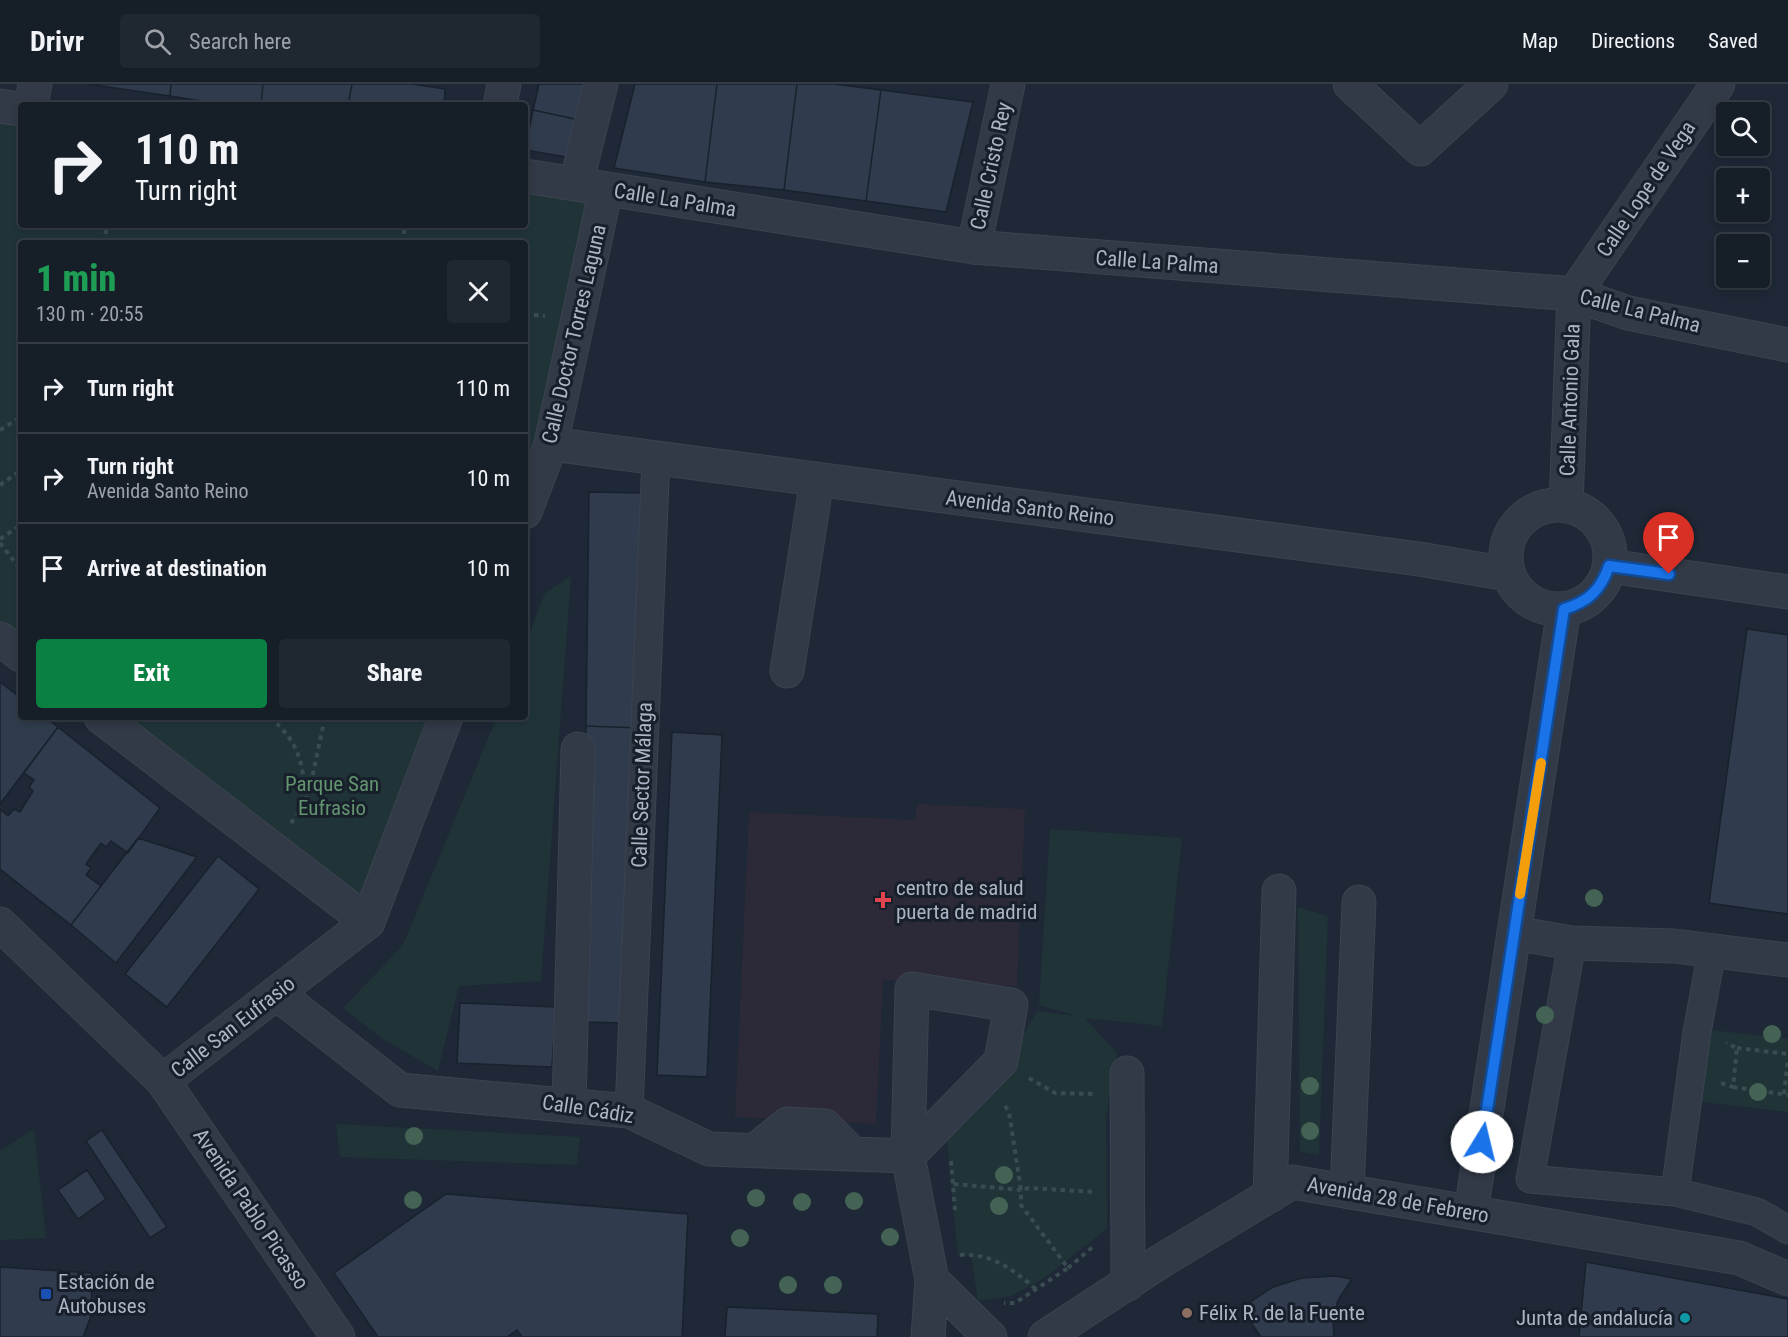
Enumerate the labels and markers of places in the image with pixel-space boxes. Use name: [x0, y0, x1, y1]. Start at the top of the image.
pin: [1643, 512, 1694, 574]
place label: centro de salud puerta de madrid: [896, 876, 1037, 924]
marker: centro de salud puerta de madrid: [874, 891, 892, 909]
place label: Estación de Autobuses: [58, 1270, 155, 1318]
marker: Estación de Autobuses: [39, 1287, 53, 1301]
place label: Félix R. de la Fuente: [1199, 1301, 1365, 1325]
marker: Félix R. de la Fuente: [1180, 1306, 1194, 1320]
place label: Junta de andalucía: [1516, 1306, 1673, 1330]
marker: Junta de andalucía: [1678, 1311, 1692, 1325]

